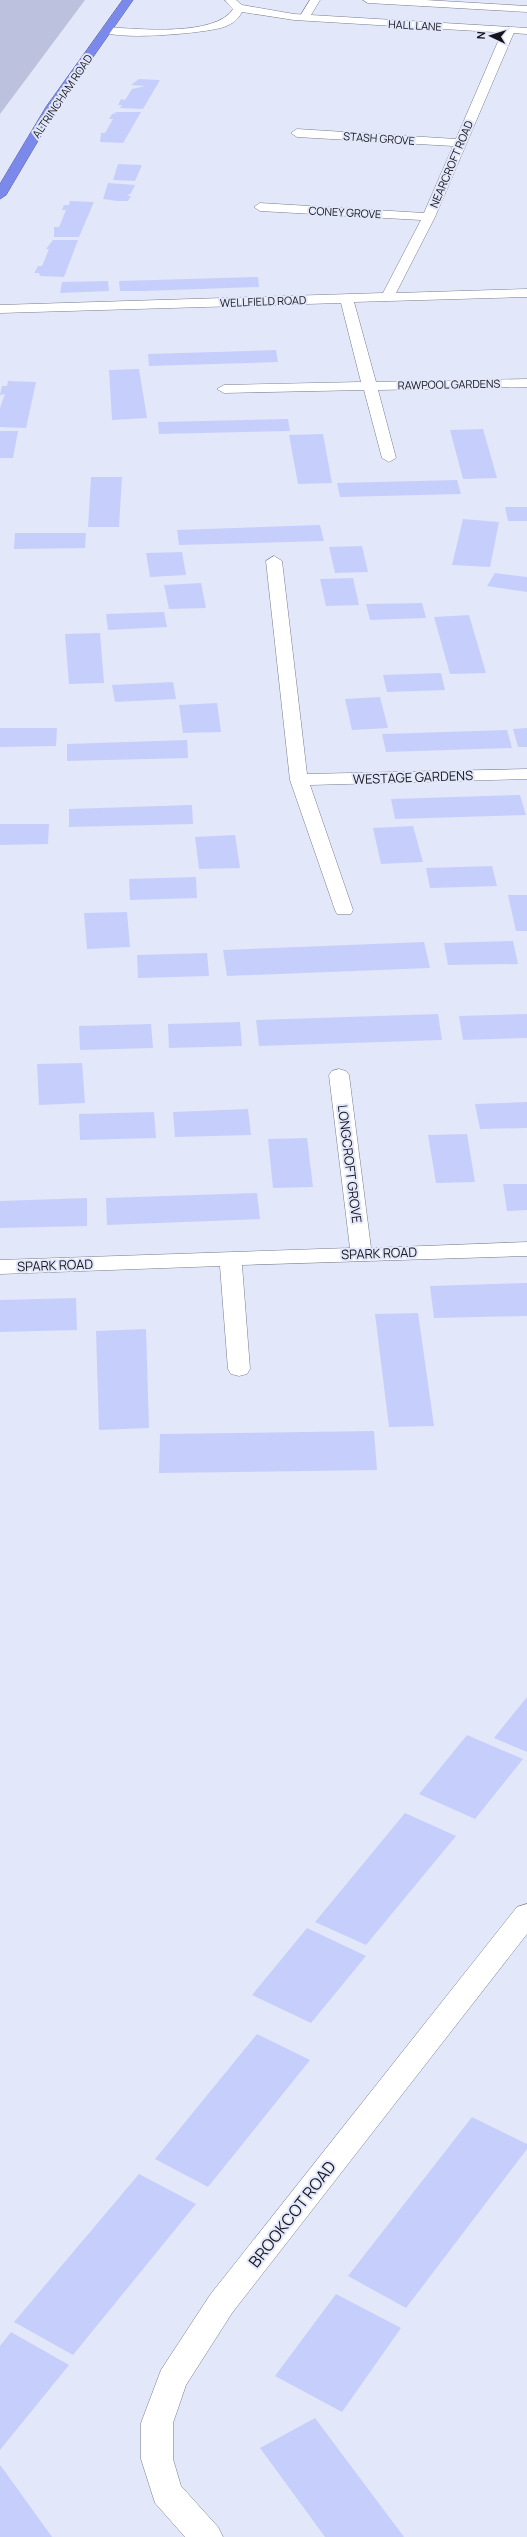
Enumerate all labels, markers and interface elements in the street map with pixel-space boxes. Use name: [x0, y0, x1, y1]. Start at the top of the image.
street label: HALL LANE: [388, 16, 442, 34]
north arrow: [471, 16, 511, 56]
text: N: [473, 31, 488, 40]
street label: ALTRINCHAM ROAD: [28, 51, 96, 141]
street label: NEARCROFT ROAD: [426, 118, 476, 210]
street label: STASH GROVE: [343, 128, 415, 148]
street label: CONEY GROVE: [308, 203, 382, 221]
street label: WELLFIELD ROAD: [220, 292, 306, 310]
street label: RAWPOOL GARDENS: [398, 376, 501, 392]
street label: WESTAGE GARDENS: [353, 766, 473, 788]
street label: LONGCROFT GROVE: [334, 1104, 366, 1224]
street label: SPARK ROAD: [341, 1243, 418, 1263]
street label: SPARK ROAD: [17, 1255, 94, 1275]
street label: BROOKCOT ROAD: [243, 2156, 341, 2272]

